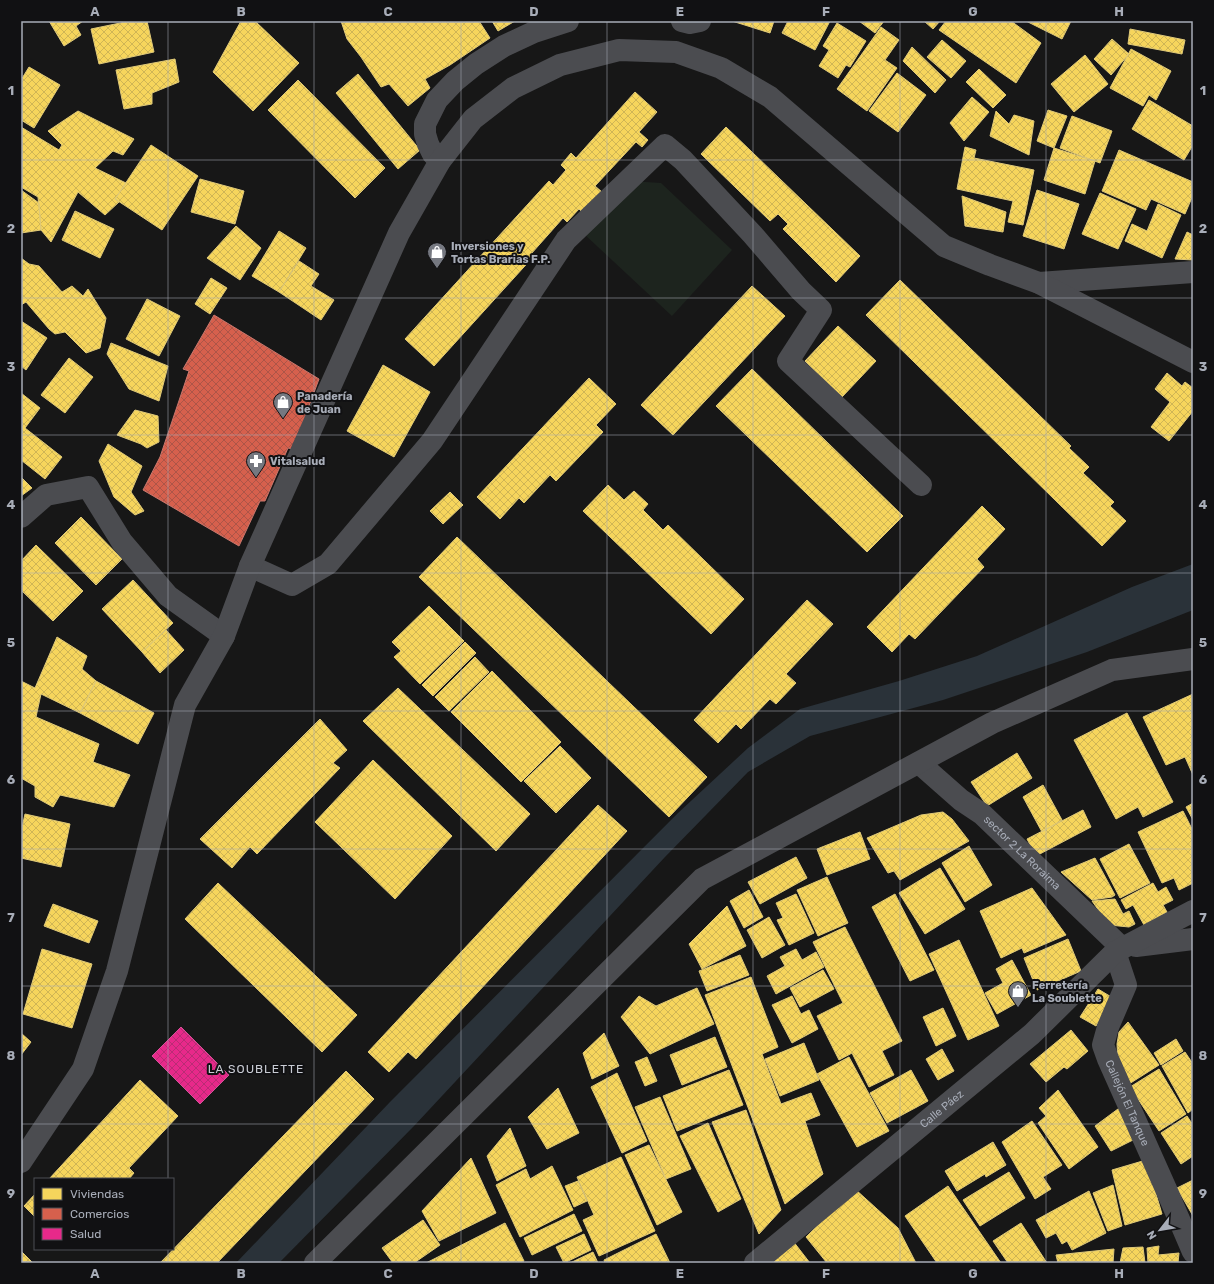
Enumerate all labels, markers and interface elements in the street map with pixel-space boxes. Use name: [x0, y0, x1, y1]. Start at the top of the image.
text: A: [90, 4, 100, 19]
text: B: [236, 4, 246, 19]
text: C: [383, 4, 393, 19]
text: D: [529, 4, 539, 19]
text: E: [676, 4, 684, 19]
text: F: [822, 4, 830, 19]
text: G: [968, 4, 978, 19]
text: H: [1114, 4, 1124, 19]
text: 1: [8, 83, 14, 98]
text: 1: [1200, 83, 1206, 98]
text: 2: [7, 221, 15, 236]
text: 2: [1199, 221, 1207, 236]
place label: Inversiones y Tortas Brarias F.P.: [451, 240, 550, 266]
shop icon: Inversiones y Tortas Brarias F.P.: [426, 241, 448, 269]
text: 3: [7, 359, 16, 374]
text: 3: [1199, 359, 1208, 374]
place label: Panadería de Juan: [297, 390, 352, 416]
shop icon: Panadería de Juan: [272, 391, 294, 419]
pharmacy icon: Vitalsalud: [245, 450, 267, 478]
place label: Vitalsalud: [270, 455, 325, 468]
text: 4: [7, 497, 16, 512]
text: 4: [1199, 497, 1208, 512]
text: 5: [7, 635, 15, 650]
text: 5: [1199, 635, 1207, 650]
text: 6: [7, 772, 16, 787]
text: 6: [1199, 772, 1208, 787]
street label: sector 2 La Roraima: [981, 813, 1063, 892]
text: 7: [7, 910, 15, 925]
text: 7: [1199, 910, 1207, 925]
place label: Ferretería La Soublette: [1032, 979, 1102, 1005]
shop icon: Ferretería La Soublette: [1007, 980, 1029, 1008]
text: 8: [7, 1048, 16, 1063]
text: 8: [1199, 1048, 1208, 1063]
street label: Callejón El Tanque: [1103, 1058, 1152, 1148]
district label: LA SOUBLETTE: [208, 1062, 304, 1076]
street label: Calle Páez: [917, 1087, 966, 1131]
legend: [34, 1178, 174, 1250]
text: 9: [7, 1186, 15, 1201]
text: 9: [1199, 1186, 1207, 1201]
text: Viviendas: [70, 1187, 124, 1201]
text: Comercios: [70, 1207, 129, 1221]
north arrow: [1140, 1210, 1180, 1250]
text: Salud: [70, 1227, 101, 1241]
text: N: [1144, 1228, 1159, 1242]
text: A: [90, 1266, 100, 1281]
text: B: [236, 1266, 246, 1281]
text: C: [383, 1266, 393, 1281]
text: D: [529, 1266, 539, 1281]
text: E: [676, 1266, 684, 1281]
text: F: [822, 1266, 830, 1281]
text: G: [968, 1266, 978, 1281]
text: H: [1114, 1266, 1124, 1281]

